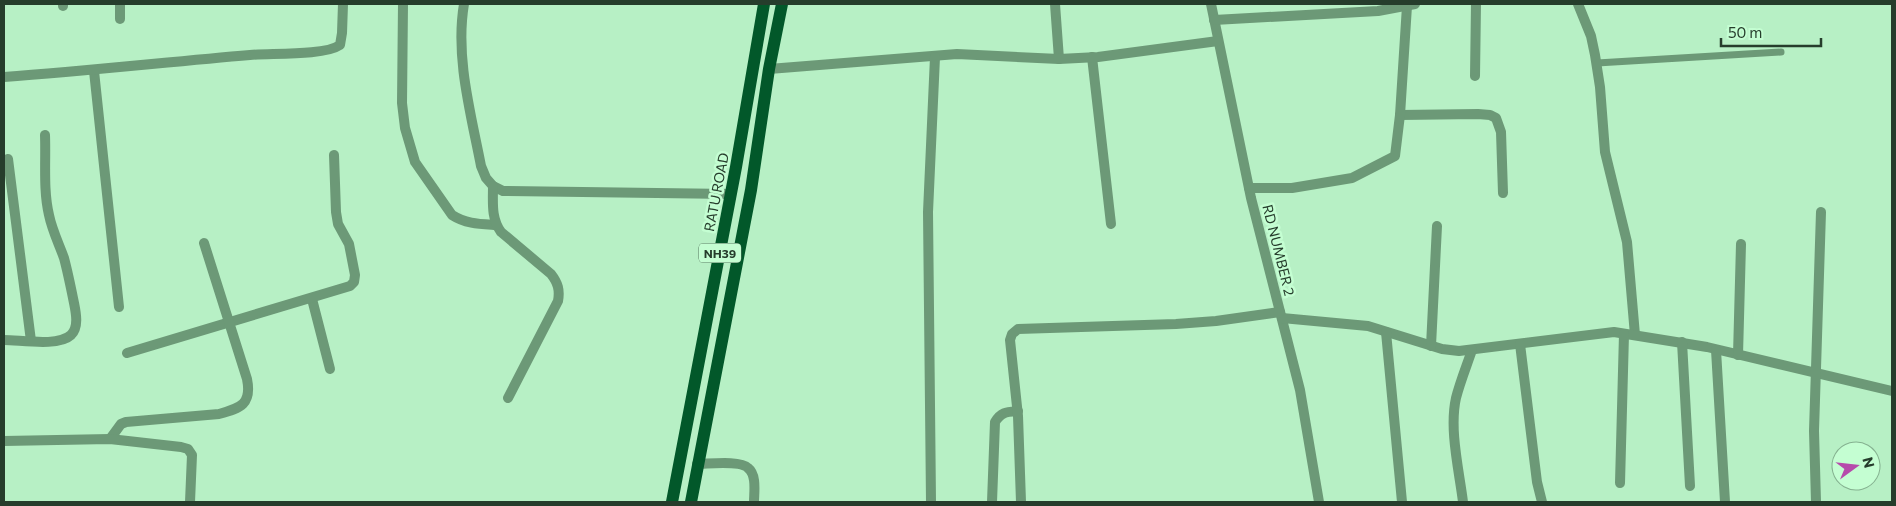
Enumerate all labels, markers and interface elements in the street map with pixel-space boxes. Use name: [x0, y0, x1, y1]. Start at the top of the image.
scale bar: [1721, 15, 1821, 47]
text: 50 m: [1728, 23, 1762, 41]
street label: RATU ROAD: [700, 151, 732, 233]
street label: RD NUMBER 2: [1259, 203, 1299, 298]
road number: NH39: [699, 244, 741, 262]
north arrow: [1831, 441, 1881, 491]
text: N: [1859, 455, 1879, 470]

